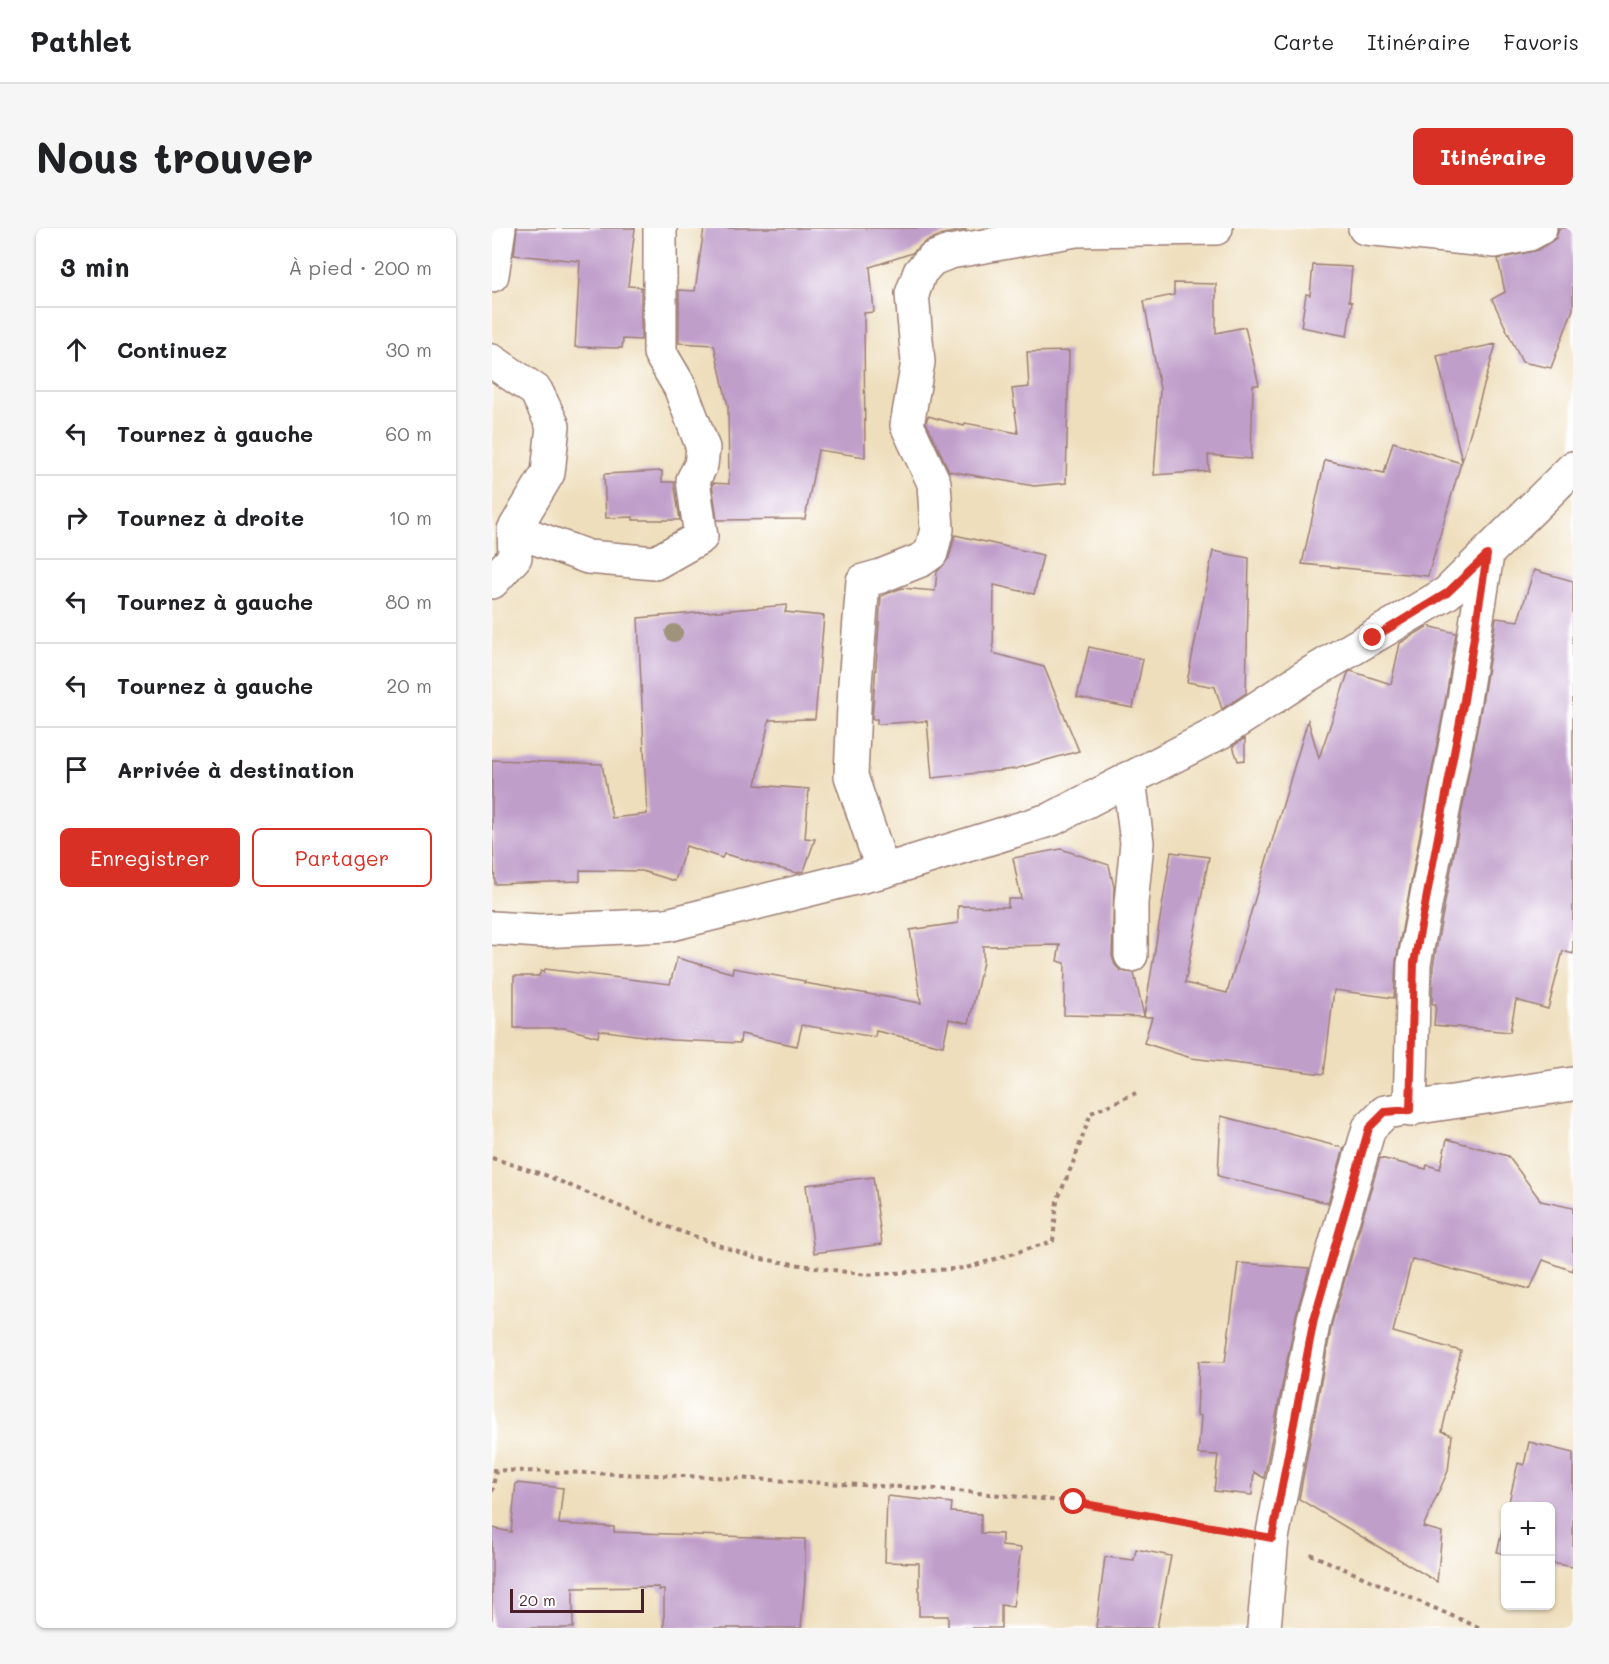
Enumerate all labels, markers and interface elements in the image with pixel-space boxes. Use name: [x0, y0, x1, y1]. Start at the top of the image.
text: Pathlet: [30, 23, 132, 59]
text: Carte: [1273, 28, 1334, 55]
text: Itinéraire: [1367, 28, 1470, 55]
text: Favoris: [1503, 28, 1579, 55]
button: Itinéraire: [1413, 128, 1573, 185]
text: Nous trouver: [36, 129, 314, 184]
text: 3 min: [60, 250, 129, 284]
text: À pied · 200 m: [289, 254, 432, 280]
icon: ahead: [60, 333, 93, 366]
text: Continuez: [117, 335, 227, 364]
text: 30 m: [386, 336, 432, 362]
icon: left: [60, 417, 93, 450]
text: Tournez à gauche: [117, 419, 313, 448]
text: 60 m: [385, 420, 432, 446]
icon: right: [60, 501, 93, 534]
text: Tournez à droite: [117, 503, 304, 532]
text: 10 m: [388, 504, 432, 530]
icon: left: [60, 585, 93, 618]
text: Tournez à gauche: [117, 587, 313, 616]
text: 80 m: [385, 588, 432, 614]
route end: [1359, 624, 1385, 650]
icon: left: [60, 669, 93, 702]
text: Tournez à gauche: [117, 671, 313, 700]
text: 20 m: [386, 672, 432, 698]
icon: arrive: [60, 753, 93, 786]
text: Arrivée à destination: [117, 755, 354, 784]
button: Enregistrer: [60, 828, 240, 887]
button: Partager: [252, 828, 432, 887]
route start: [1060, 1488, 1086, 1514]
map controls: [1501, 1502, 1555, 1610]
button: +: [1501, 1502, 1555, 1556]
button: −: [1501, 1556, 1555, 1610]
scale bar: [510, 1586, 644, 1614]
text: 20 m: [519, 1589, 556, 1610]

